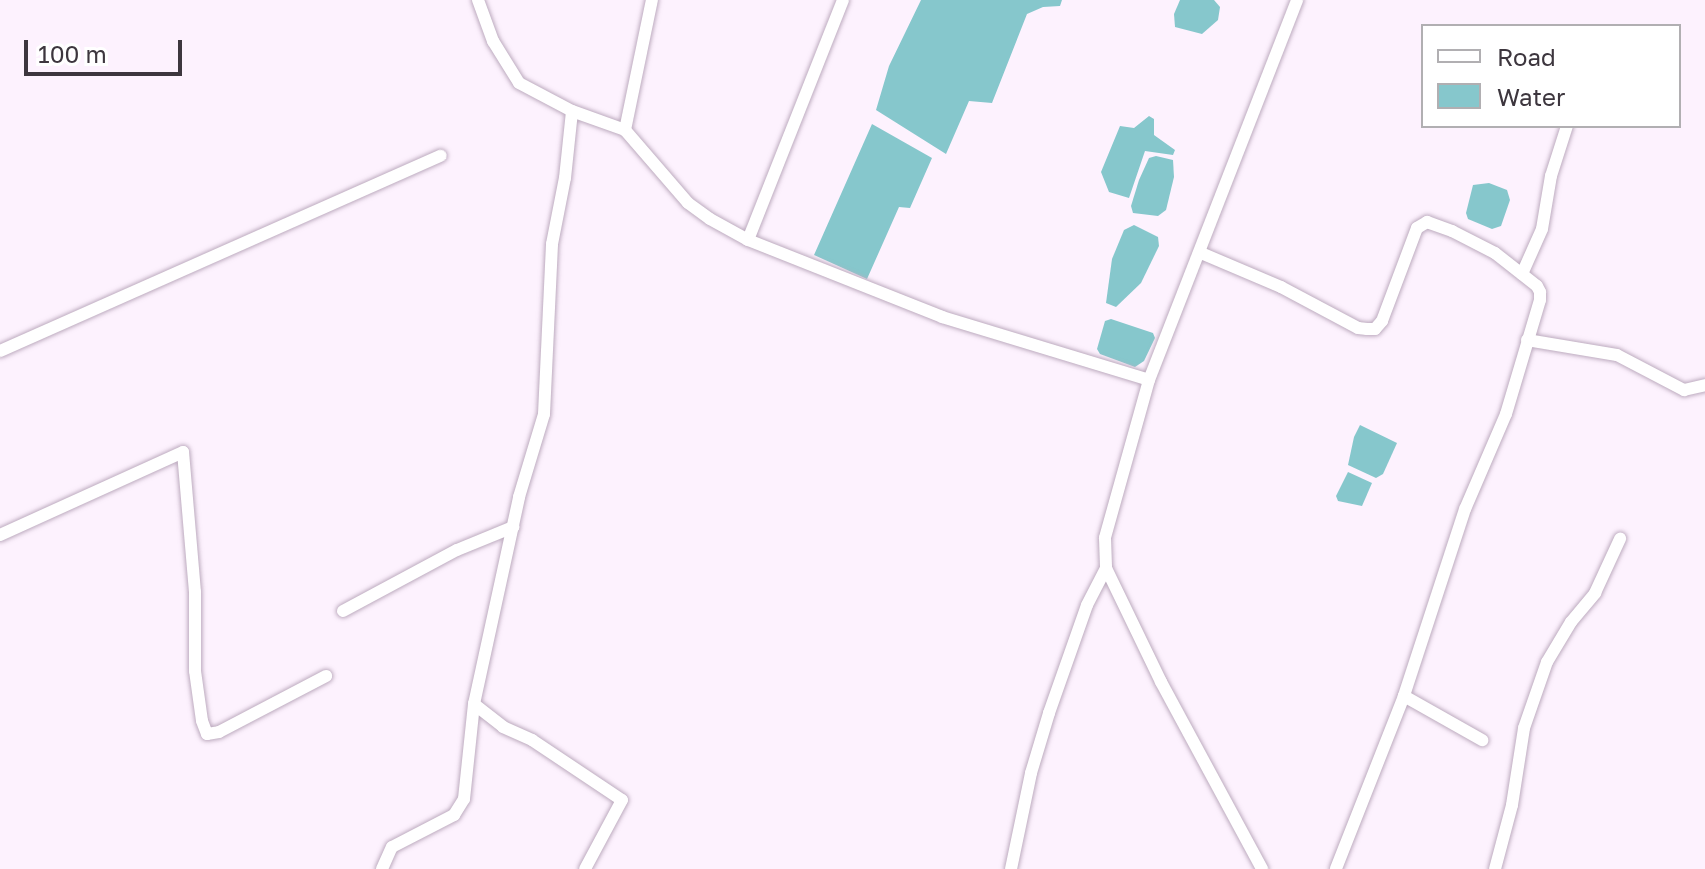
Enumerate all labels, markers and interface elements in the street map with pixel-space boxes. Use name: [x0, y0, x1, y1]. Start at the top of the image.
scale bar: [28, 24, 186, 74]
legend: [1421, 24, 1681, 128]
text: 100 m: [38, 39, 107, 68]
text: Road: [1497, 42, 1556, 71]
text: Water: [1497, 82, 1565, 111]

